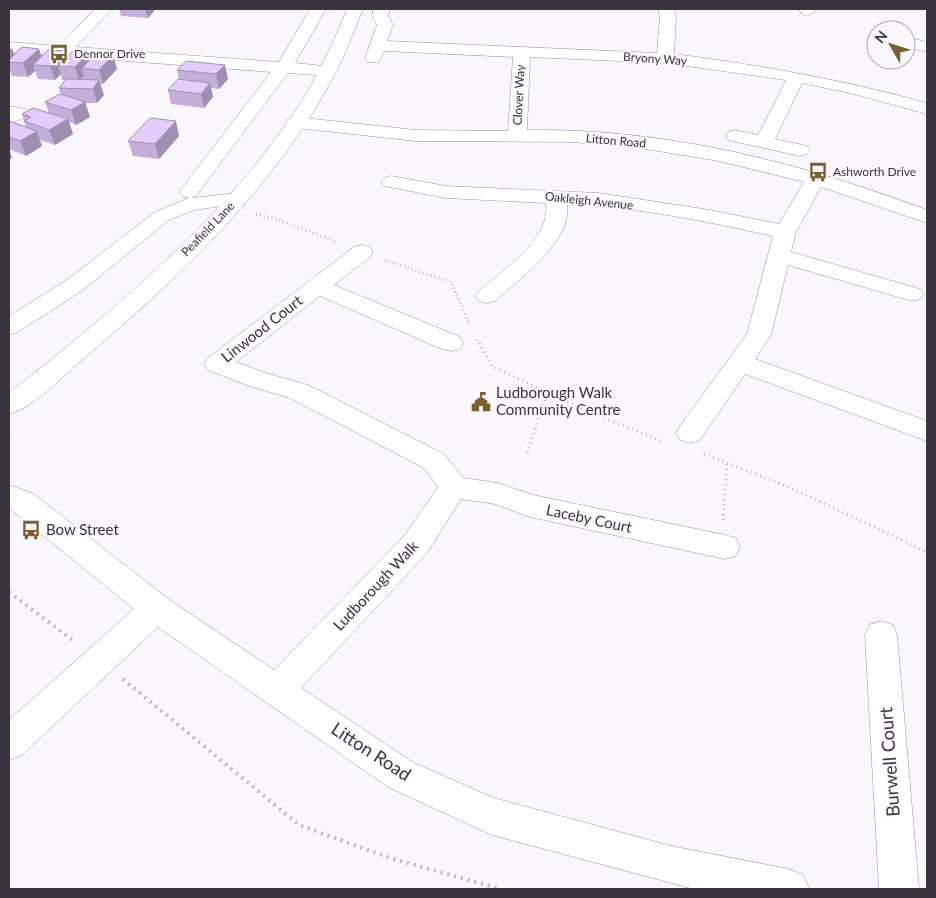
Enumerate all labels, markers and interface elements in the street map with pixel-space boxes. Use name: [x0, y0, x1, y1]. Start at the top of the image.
north arrow: [866, 20, 916, 70]
text: N: [871, 27, 891, 46]
bus stop icon: Dennor Drive: [48, 43, 70, 65]
place label: Dennor Drive: [74, 46, 145, 61]
street label: Bryony Way: [623, 49, 688, 68]
street label: Clover Way: [509, 63, 528, 126]
street label: Litton Road: [585, 130, 647, 151]
bus stop icon: Ashworth Drive: [807, 161, 829, 183]
place label: Ashworth Drive: [833, 164, 916, 179]
street label: Oakleigh Avenue: [544, 188, 634, 213]
street label: Peafield Lane: [178, 198, 237, 259]
street label: Linwood Court: [217, 291, 306, 366]
place label: Ludborough Walk Community Centre: [496, 383, 621, 418]
public building icon: Ludborough Walk Community Centre: [470, 391, 492, 413]
street label: Laceby Court: [545, 500, 634, 536]
bus stop icon: Bow Street: [20, 519, 42, 541]
place label: Bow Street: [46, 520, 119, 538]
street label: Ludborough Walk: [329, 536, 422, 634]
street label: Burwell Court: [874, 706, 904, 818]
street label: Litton Road: [328, 717, 416, 785]

